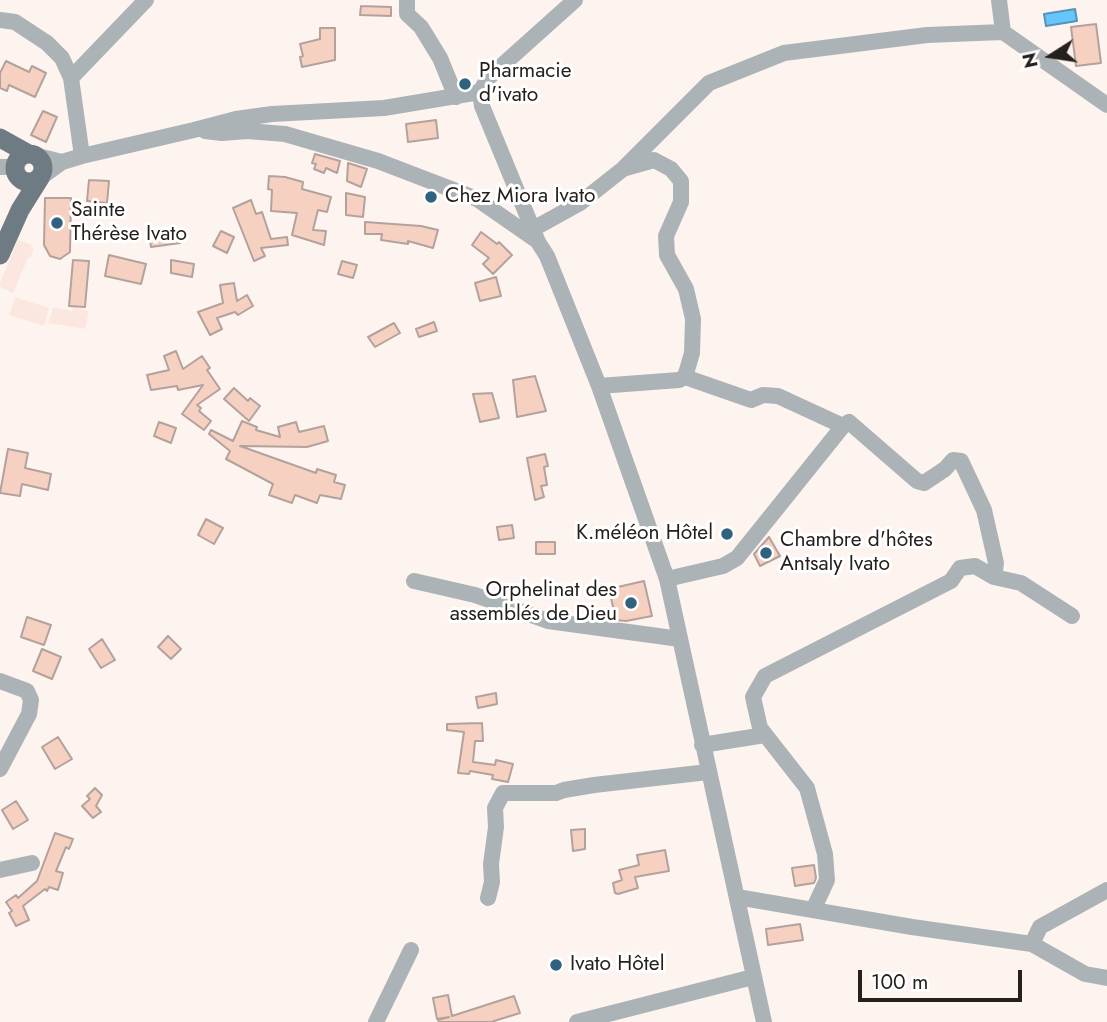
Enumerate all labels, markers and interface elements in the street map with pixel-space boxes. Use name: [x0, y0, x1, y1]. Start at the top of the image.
north arrow: [1016, 21, 1086, 91]
text: N: [1015, 50, 1045, 71]
place label: Pharmacie d'ivato: [479, 59, 572, 109]
marker: Pharmacie d'ivato: [457, 76, 473, 92]
place label: Chez Miora Ivato: [445, 184, 595, 210]
marker: Chez Miora Ivato: [423, 189, 439, 205]
place label: Sainte Thérèse Ivato: [71, 198, 187, 248]
marker: Sainte Thérèse Ivato: [49, 215, 65, 231]
place label: K.méléon Hôtel: [576, 521, 713, 547]
marker: K.méléon Hôtel: [719, 526, 735, 542]
place label: Chambre d'hôtes Antsaly Ivato: [780, 528, 933, 578]
marker: Chambre d'hôtes Antsaly Ivato: [758, 545, 774, 561]
place label: Orphelinat des assemblés de Dieu: [450, 578, 617, 628]
marker: Orphelinat des assemblés de Dieu: [623, 595, 639, 611]
place label: Ivato Hôtel: [570, 952, 664, 978]
scale bar: [862, 956, 1026, 1000]
marker: Ivato Hôtel: [548, 957, 564, 973]
text: 100 m: [871, 967, 928, 997]

